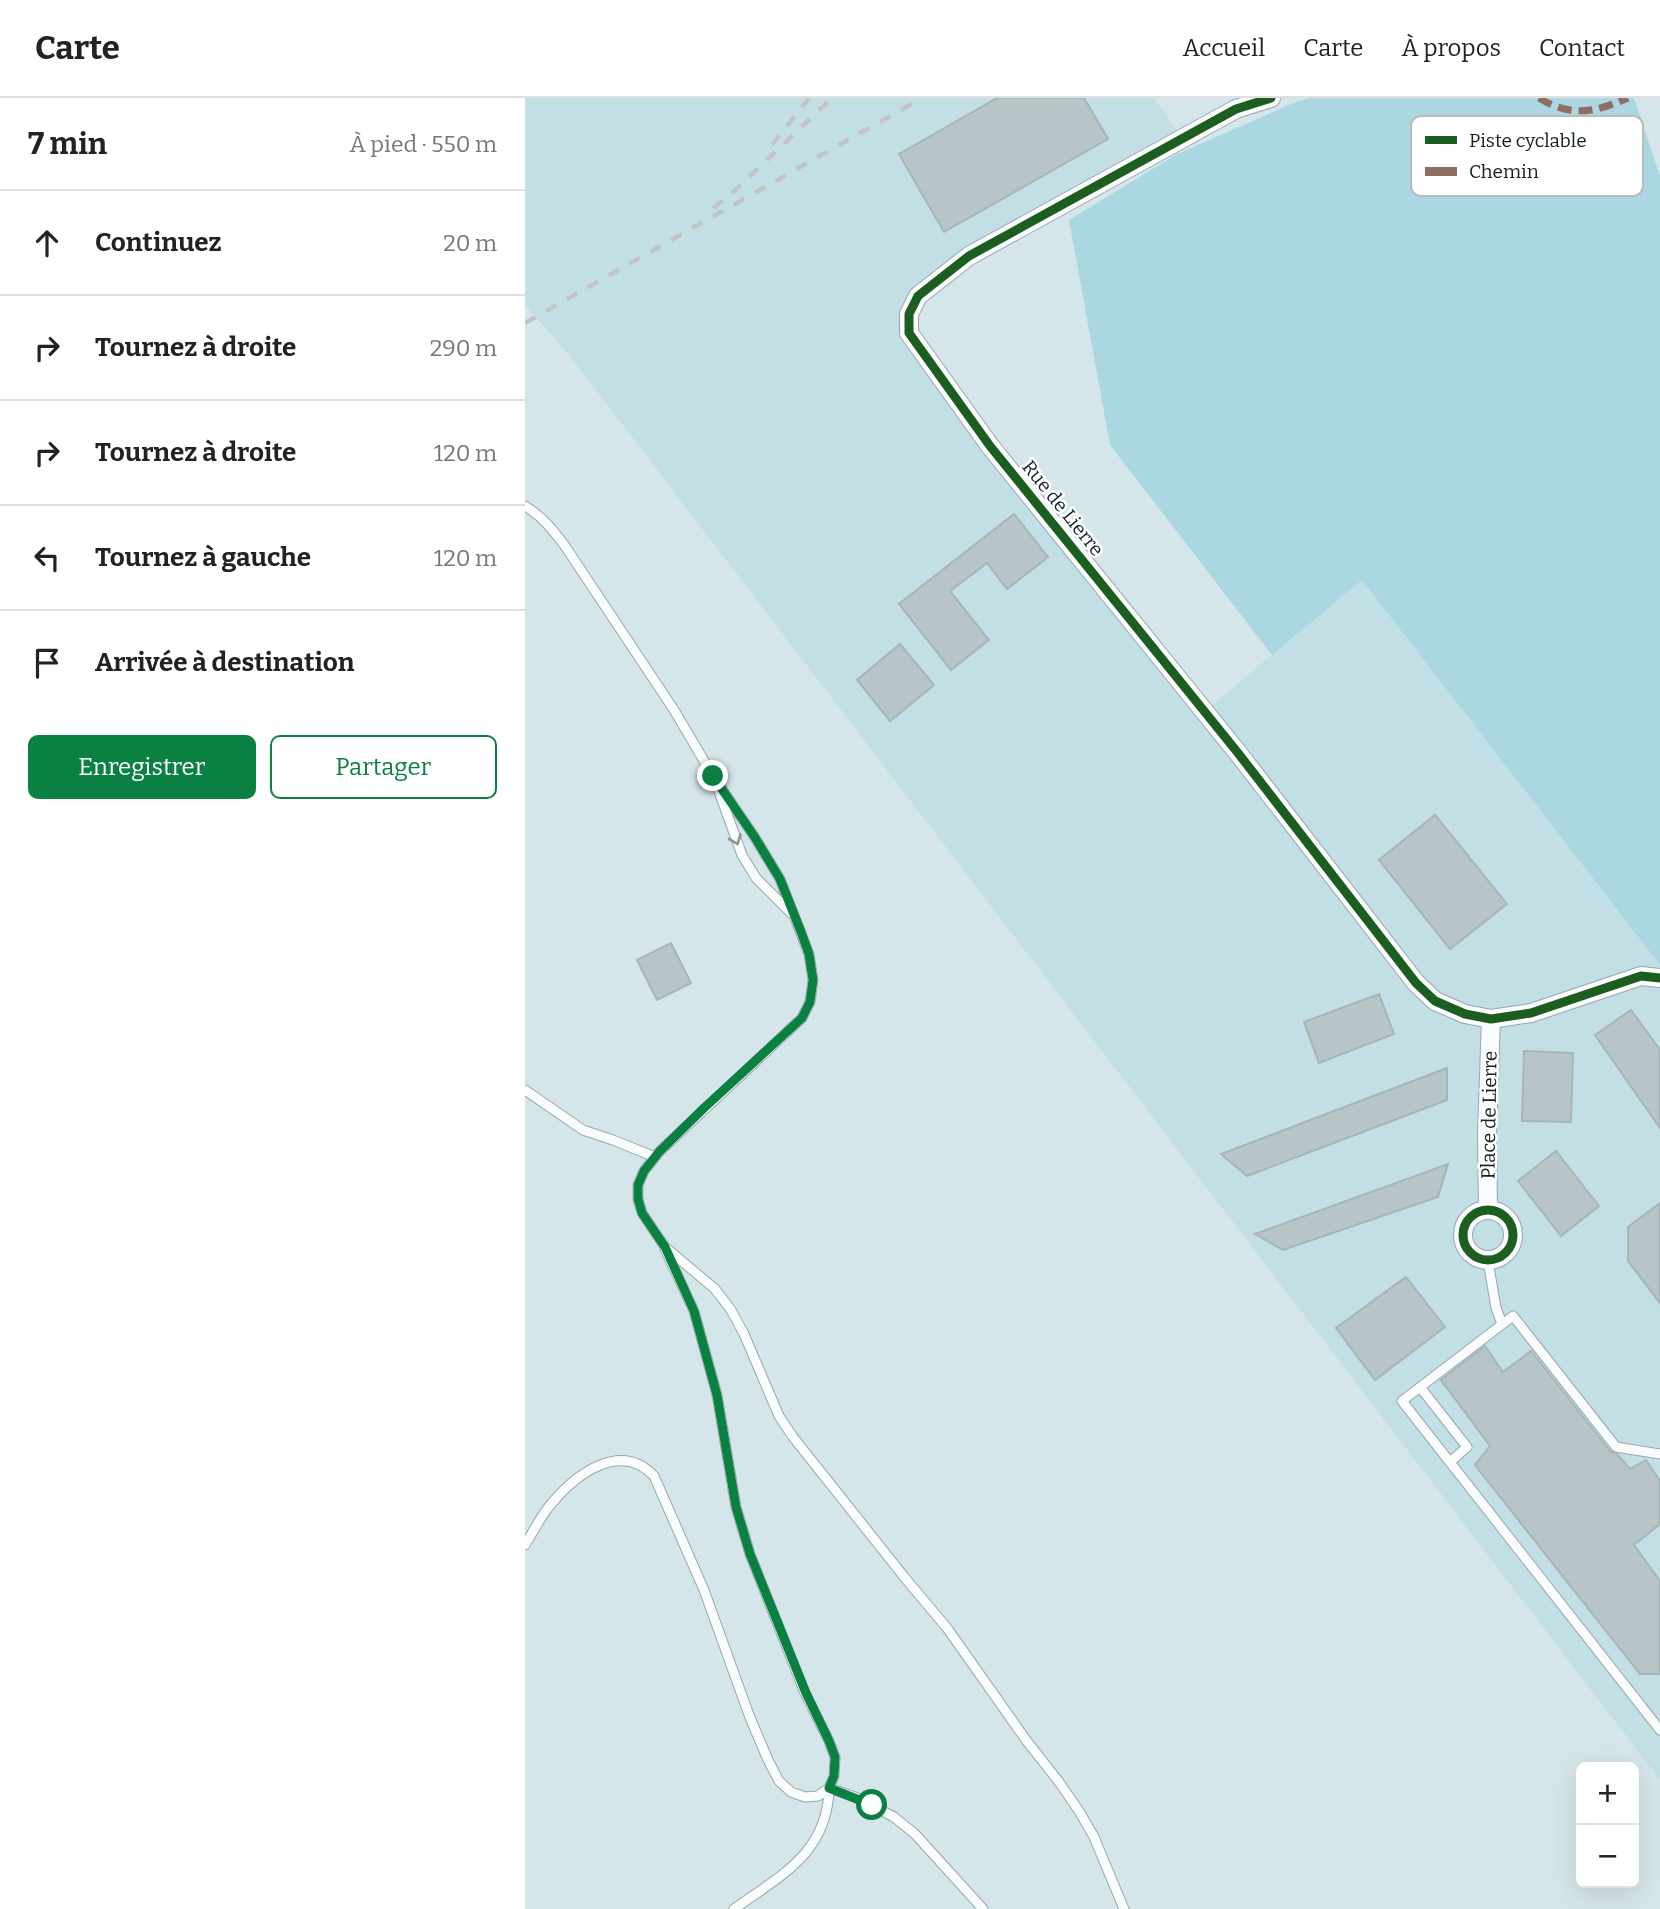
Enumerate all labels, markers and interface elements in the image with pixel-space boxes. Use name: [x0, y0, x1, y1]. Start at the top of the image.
text: Carte: [35, 28, 120, 68]
text: Accueil: [1183, 34, 1265, 62]
text: Carte: [1303, 34, 1363, 62]
text: À propos: [1401, 34, 1501, 62]
text: Contact: [1539, 34, 1625, 62]
legend: [1411, 116, 1643, 196]
text: 7 min: [28, 126, 107, 162]
text: Piste cyclable: [1469, 129, 1587, 152]
text: À pied · 550 m: [349, 130, 497, 158]
text: Chemin: [1469, 160, 1539, 183]
icon: ahead: [28, 224, 66, 262]
text: Continuez: [95, 227, 222, 258]
text: 20 m: [443, 229, 497, 257]
icon: right: [28, 329, 66, 367]
text: Tournez à droite: [95, 332, 296, 363]
text: 290 m: [430, 334, 497, 362]
icon: right: [28, 434, 66, 472]
text: Tournez à droite: [95, 437, 296, 468]
text: 120 m: [434, 439, 497, 467]
street label: Rue de Lierre: [1017, 456, 1109, 560]
icon: left: [28, 539, 66, 577]
text: Tournez à gauche: [95, 542, 311, 573]
text: 120 m: [434, 544, 497, 572]
icon: arrive: [28, 644, 66, 682]
text: Arrivée à destination: [95, 647, 354, 678]
button: Enregistrer: [28, 735, 256, 799]
button: Partager: [270, 735, 497, 799]
route end: [697, 760, 728, 791]
one-way arrow: [728, 834, 742, 846]
street label: Place de Lierre: [1476, 1051, 1502, 1179]
map controls: [1576, 1762, 1639, 1888]
button: +: [1576, 1762, 1639, 1825]
route start: [856, 1789, 887, 1820]
button: −: [1576, 1825, 1639, 1888]

